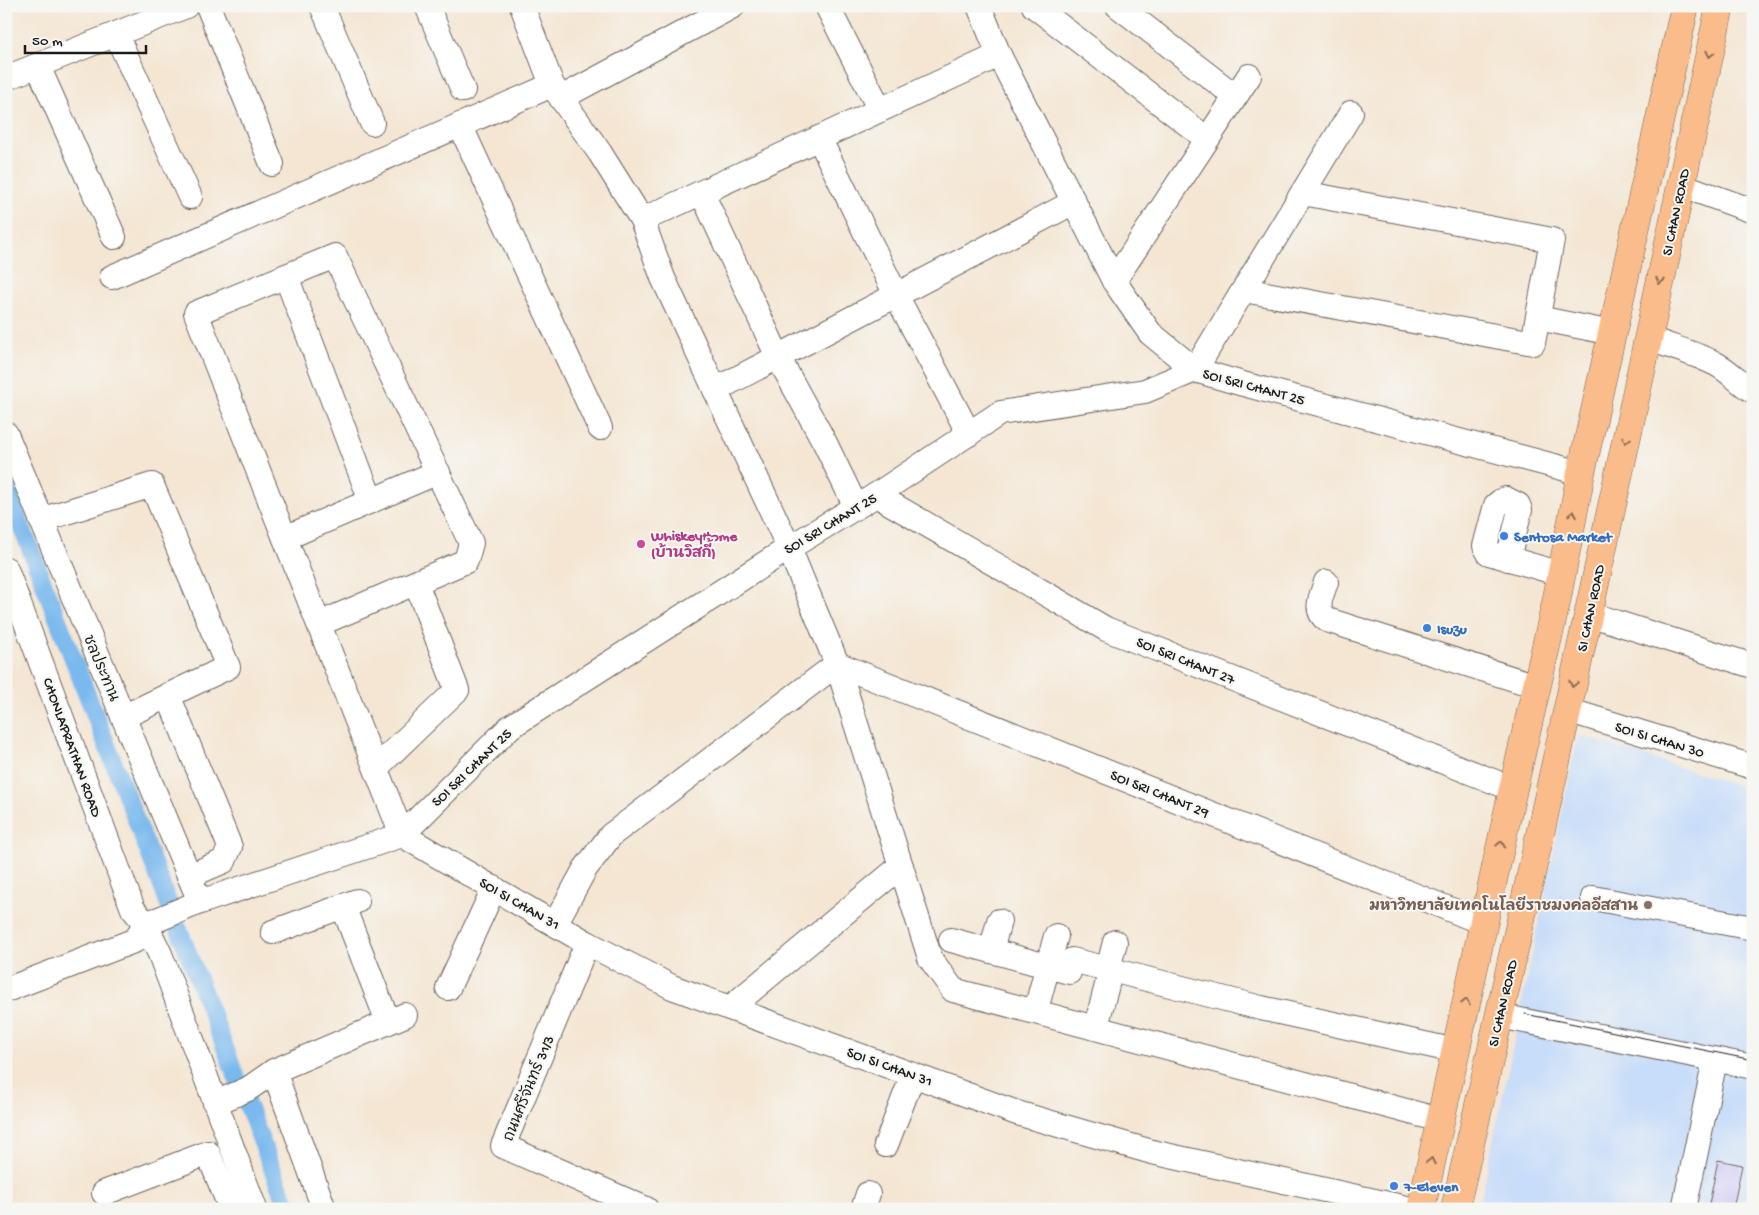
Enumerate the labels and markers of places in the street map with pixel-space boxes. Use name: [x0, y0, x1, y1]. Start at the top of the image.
place label: WhiskeyHome (บ้านวิสกี้): [650, 528, 738, 563]
place label: Sentosa Market: [1514, 529, 1614, 547]
marker: Sentosa Market: [1498, 530, 1510, 542]
marker: WhiskeyHome (บ้านวิสกี้): [635, 538, 647, 550]
place label: Isuzu: [1437, 621, 1468, 639]
marker: Isuzu: [1421, 622, 1433, 634]
place label: มหาวิทยาลัยเทคโนโลยีราชมงคลอีสสาน: [1369, 895, 1638, 916]
marker: มหาวิทยาลัยเทคโนโลยีราชมงคลอีสสาน: [1642, 899, 1654, 911]
place label: 7-Eleven: [1403, 1179, 1459, 1197]
marker: 7-Eleven: [1388, 1180, 1400, 1192]

